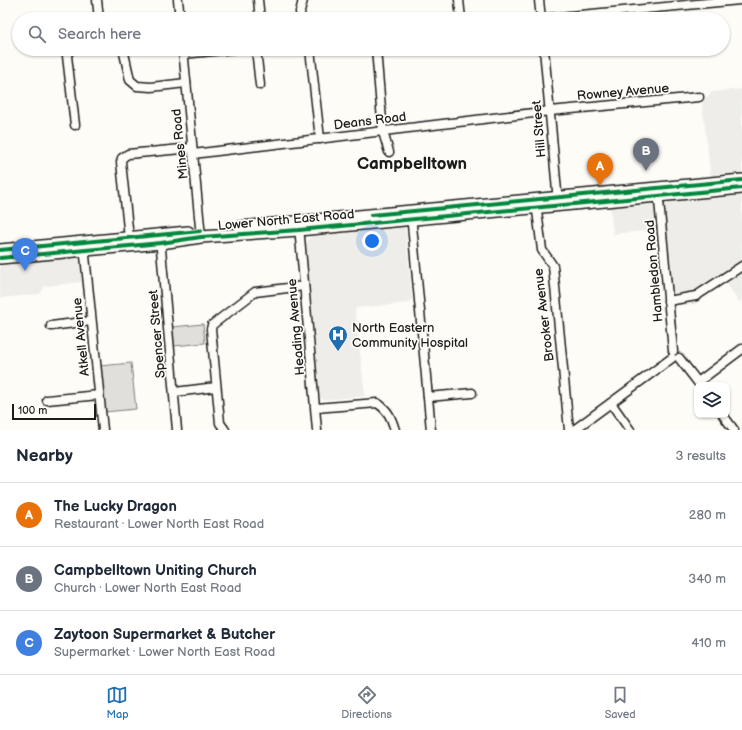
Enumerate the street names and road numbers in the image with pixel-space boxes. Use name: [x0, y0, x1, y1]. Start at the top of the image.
street label: Rowney Avenue: [576, 80, 670, 104]
street label: Hill Street: [529, 100, 549, 158]
street label: Mines Road: [168, 108, 192, 180]
street label: Deans Road: [333, 109, 407, 133]
street label: Lower North East Road: [217, 206, 355, 234]
street label: Hambledon Road: [642, 219, 666, 323]
street label: Brooker Avenue: [530, 267, 558, 363]
street label: Heading Avenue: [284, 278, 308, 376]
street label: Spencer Street: [145, 289, 169, 379]
street label: Atkell Avenue: [69, 297, 93, 377]

